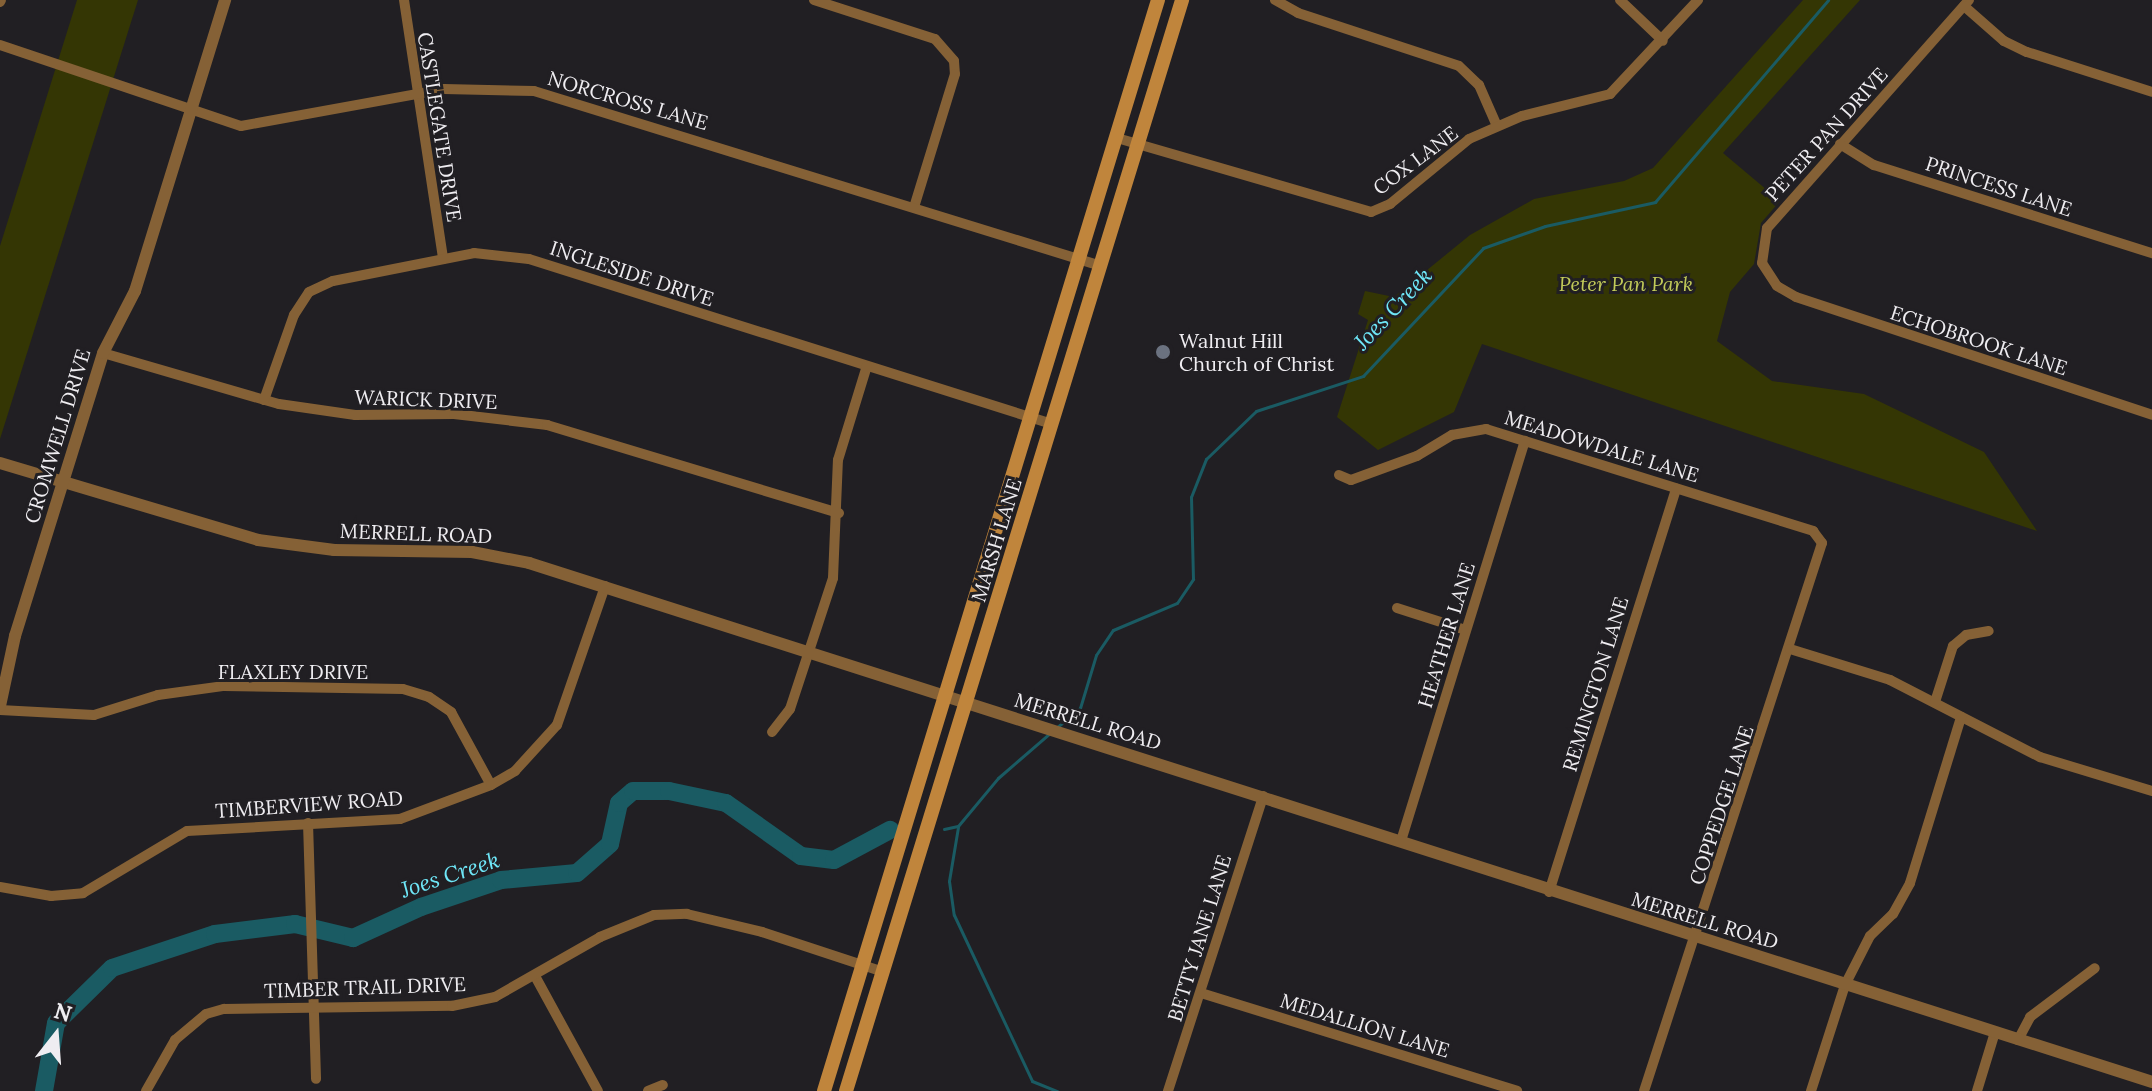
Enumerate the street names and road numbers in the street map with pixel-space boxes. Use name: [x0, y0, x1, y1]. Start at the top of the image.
street label: CASTLEGATE DRIVE: [413, 30, 467, 224]
street label: PETER PAN DRIVE: [1760, 62, 1892, 206]
street label: NORCROSS LANE: [545, 66, 711, 134]
street label: COX LANE: [1368, 120, 1462, 200]
street label: PRINCESS LANE: [1923, 151, 2075, 221]
street label: INGLESIDE DRIVE: [547, 235, 717, 311]
street label: ECHOBROOK LANE: [1887, 300, 2071, 380]
street label: CROMWELL DRIVE: [19, 346, 95, 526]
street label: WARICK DRIVE: [354, 385, 498, 413]
street label: MEADOWDALE LANE: [1502, 405, 1702, 487]
street label: MARSH LANE: [966, 475, 1026, 605]
street label: MERRELL ROAD: [339, 518, 493, 548]
street label: HEATHER LANE: [1412, 559, 1480, 711]
street label: REMINGTON LANE: [1557, 594, 1633, 774]
street label: FLAXLEY DRIVE: [218, 659, 368, 683]
street label: MERRELL ROAD: [1012, 687, 1164, 755]
street label: COPPEDGE LANE: [1684, 722, 1758, 888]
street label: TIMBERVIEW ROAD: [214, 785, 404, 823]
street label: BETTY JANE LANE: [1162, 852, 1236, 1024]
street label: MERRELL ROAD: [1629, 886, 1781, 954]
street label: TIMBER TRAIL DRIVE: [264, 971, 466, 1003]
street label: MEDALLION LANE: [1277, 988, 1453, 1062]

